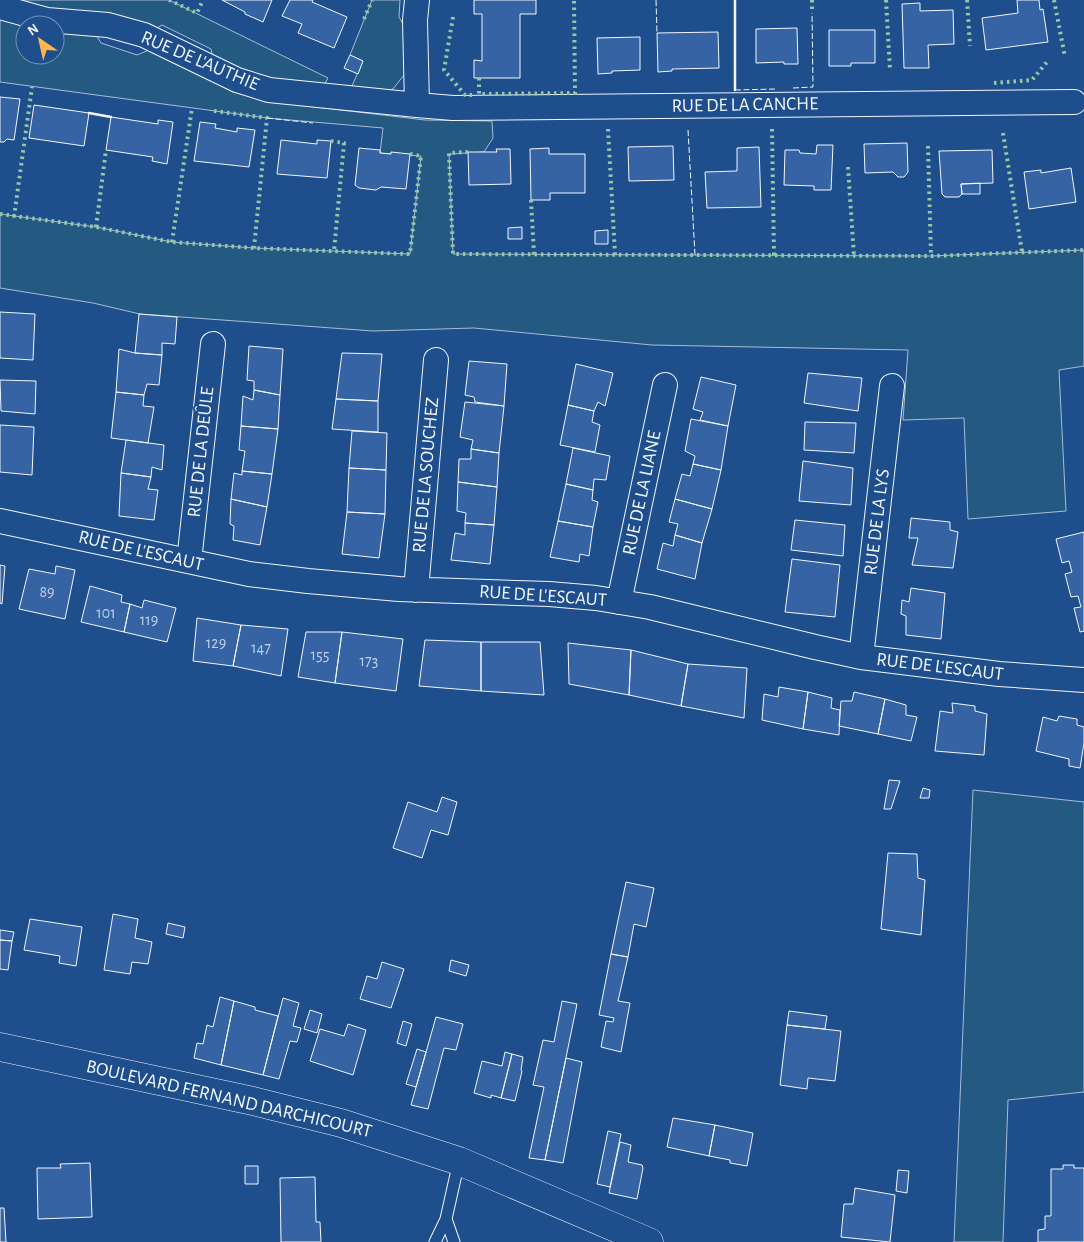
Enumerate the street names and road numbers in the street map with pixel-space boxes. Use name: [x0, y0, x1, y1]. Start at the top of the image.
street label: RUE DE L'AUTHIE: [138, 28, 262, 94]
street label: RUE DE LA CANCHE: [672, 94, 818, 116]
street label: RUE DE LA DEÛLE: [183, 385, 217, 518]
street label: RUE DE LA SOUCHEZ: [410, 396, 442, 554]
street label: RUE DE LA LIANE: [619, 429, 665, 557]
street label: RUE DE LA LYS: [861, 468, 893, 576]
street label: RUE DE L'ESCAUT: [76, 527, 206, 575]
street label: RUE DE L'ESCAUT: [478, 582, 608, 610]
street label: RUE DE L'ESCAUT: [875, 650, 1005, 684]
street label: BOULEVARD FERNAND DARCHICOURT: [84, 1057, 374, 1141]

